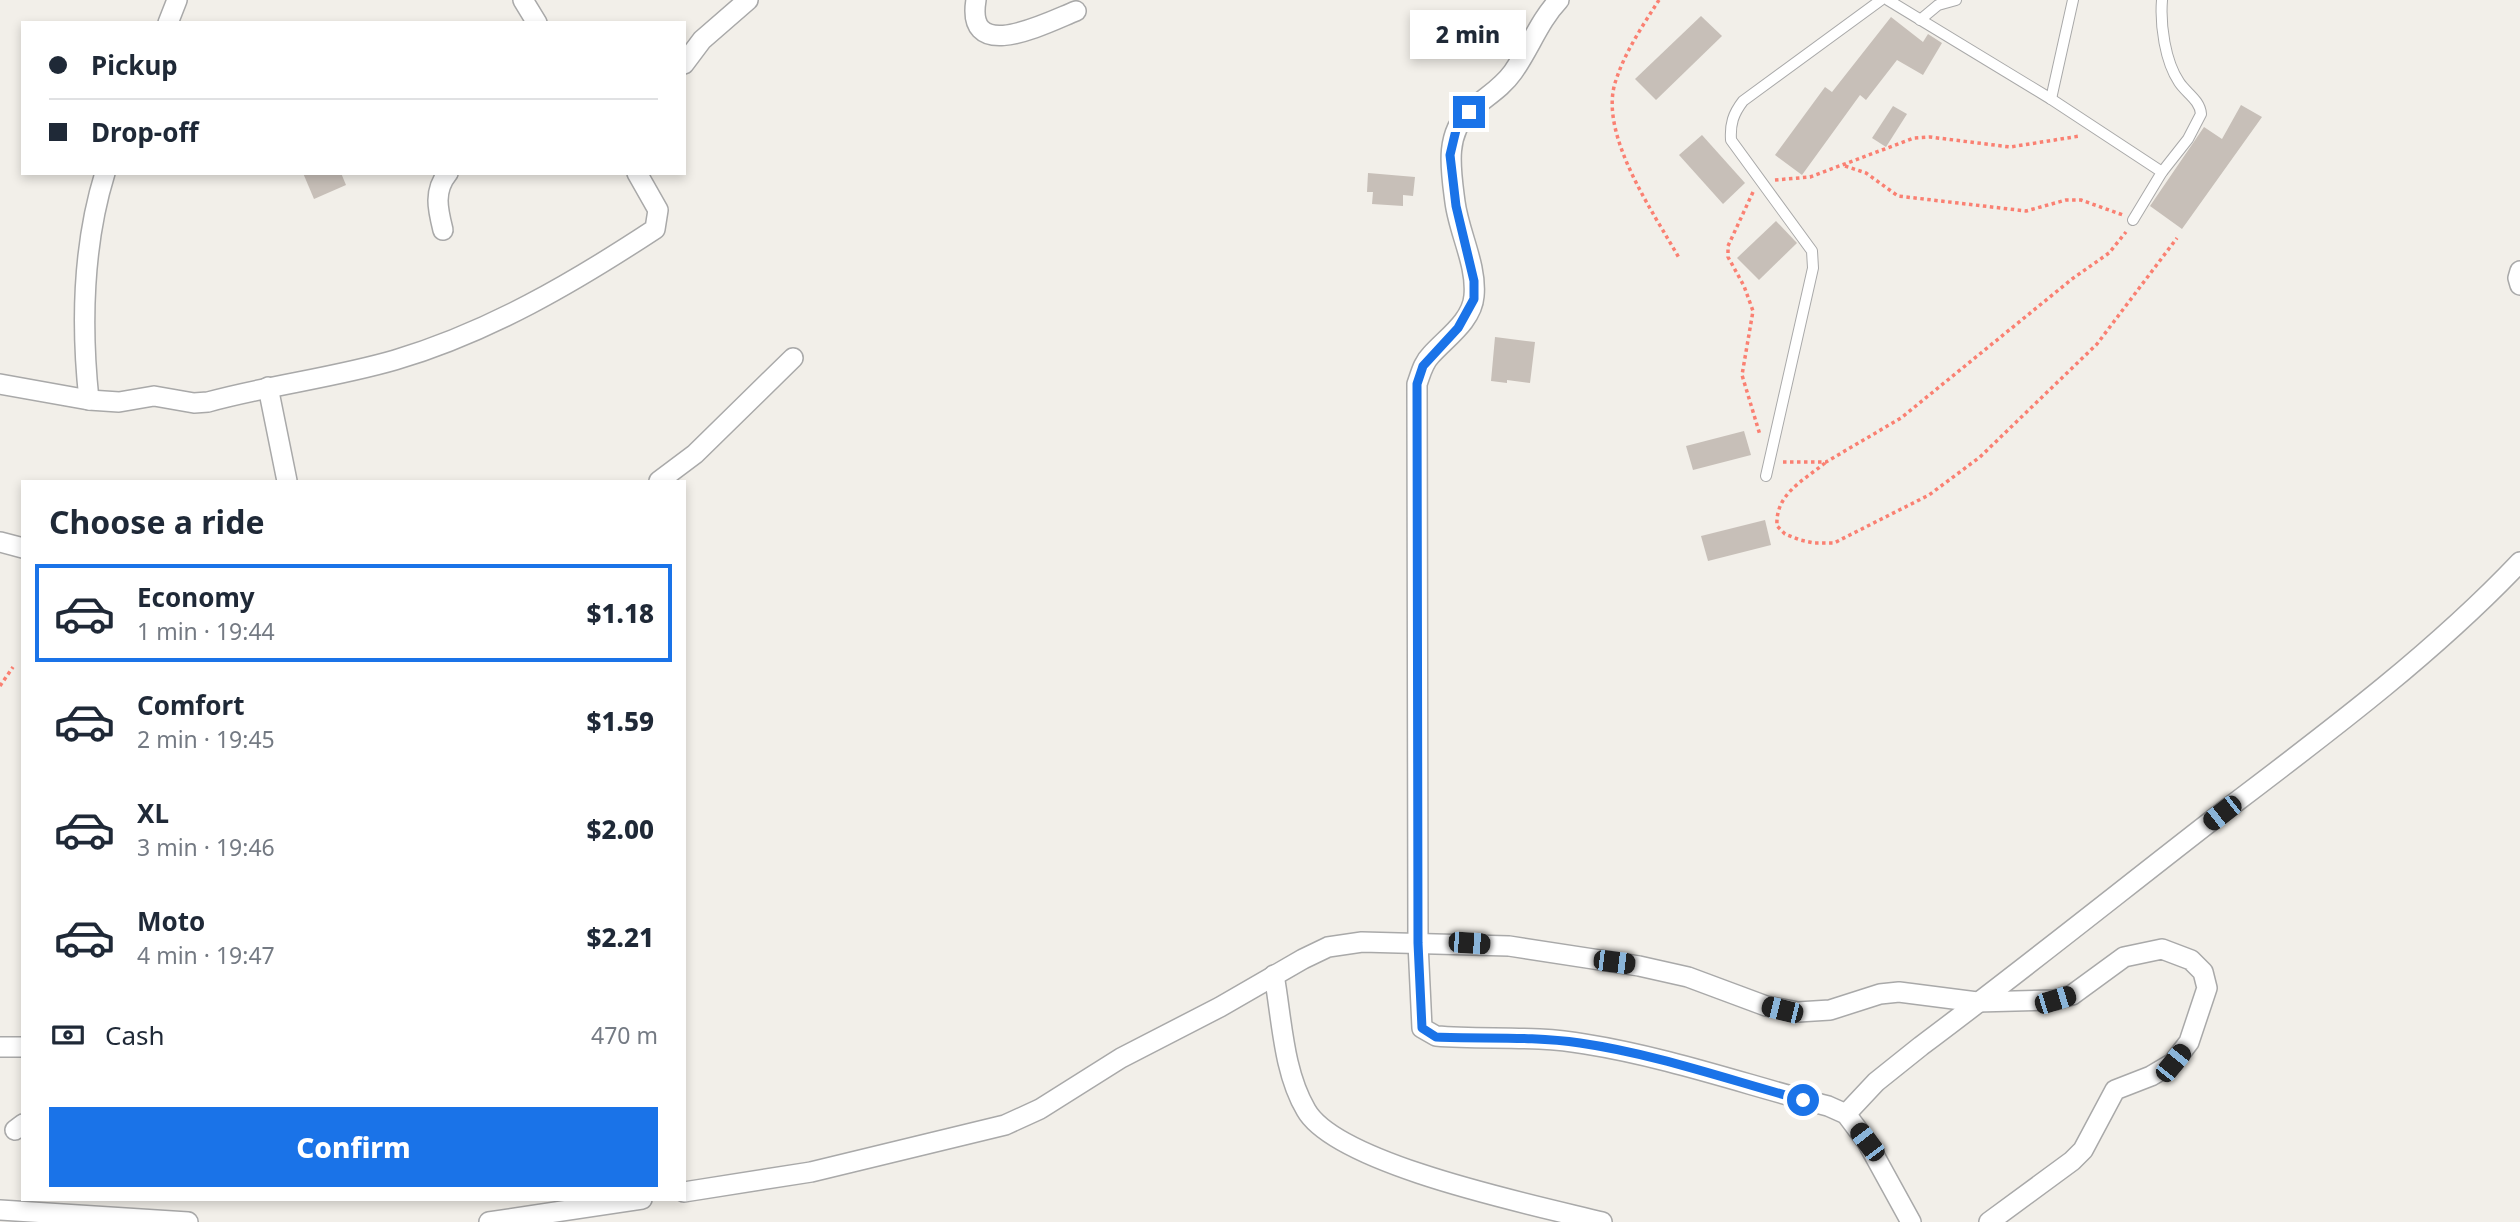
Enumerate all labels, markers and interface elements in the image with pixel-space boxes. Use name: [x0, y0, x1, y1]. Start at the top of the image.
callout: 2 min: [1411, 10, 1527, 60]
text: 2 min: [1436, 18, 1500, 50]
text: Pickup: [91, 47, 178, 83]
route end: [1453, 96, 1485, 128]
text: Drop-off: [91, 114, 198, 150]
text: Choose a ride: [49, 500, 265, 543]
text: Economy: [137, 579, 255, 615]
icon: car: [53, 582, 116, 645]
text: $1.18: [587, 595, 654, 631]
text: 1 min · 19:44: [137, 615, 275, 647]
text: Comfort: [137, 687, 245, 723]
icon: car: [53, 690, 116, 753]
text: $1.59: [587, 703, 654, 739]
text: 2 min · 19:45: [137, 723, 275, 755]
car: [2199, 792, 2246, 834]
text: XL: [137, 795, 169, 831]
icon: car: [53, 798, 116, 861]
text: $2.00: [587, 811, 654, 847]
text: 3 min · 19:46: [137, 831, 275, 863]
text: Moto: [137, 903, 205, 939]
icon: car: [53, 906, 116, 969]
text: $2.21: [587, 919, 654, 955]
car: [1448, 931, 1491, 955]
text: 4 min · 19:47: [137, 939, 275, 971]
car: [1592, 949, 1637, 975]
car: [2032, 984, 2079, 1016]
car: [1760, 995, 1805, 1025]
icon: cash: [49, 1016, 87, 1054]
text: Cash: [105, 1017, 165, 1053]
text: 470 m: [591, 1019, 658, 1051]
car: [2152, 1040, 2195, 1086]
route start: [1787, 1084, 1819, 1116]
button: Confirm: [49, 1107, 658, 1187]
car: [1846, 1119, 1889, 1165]

